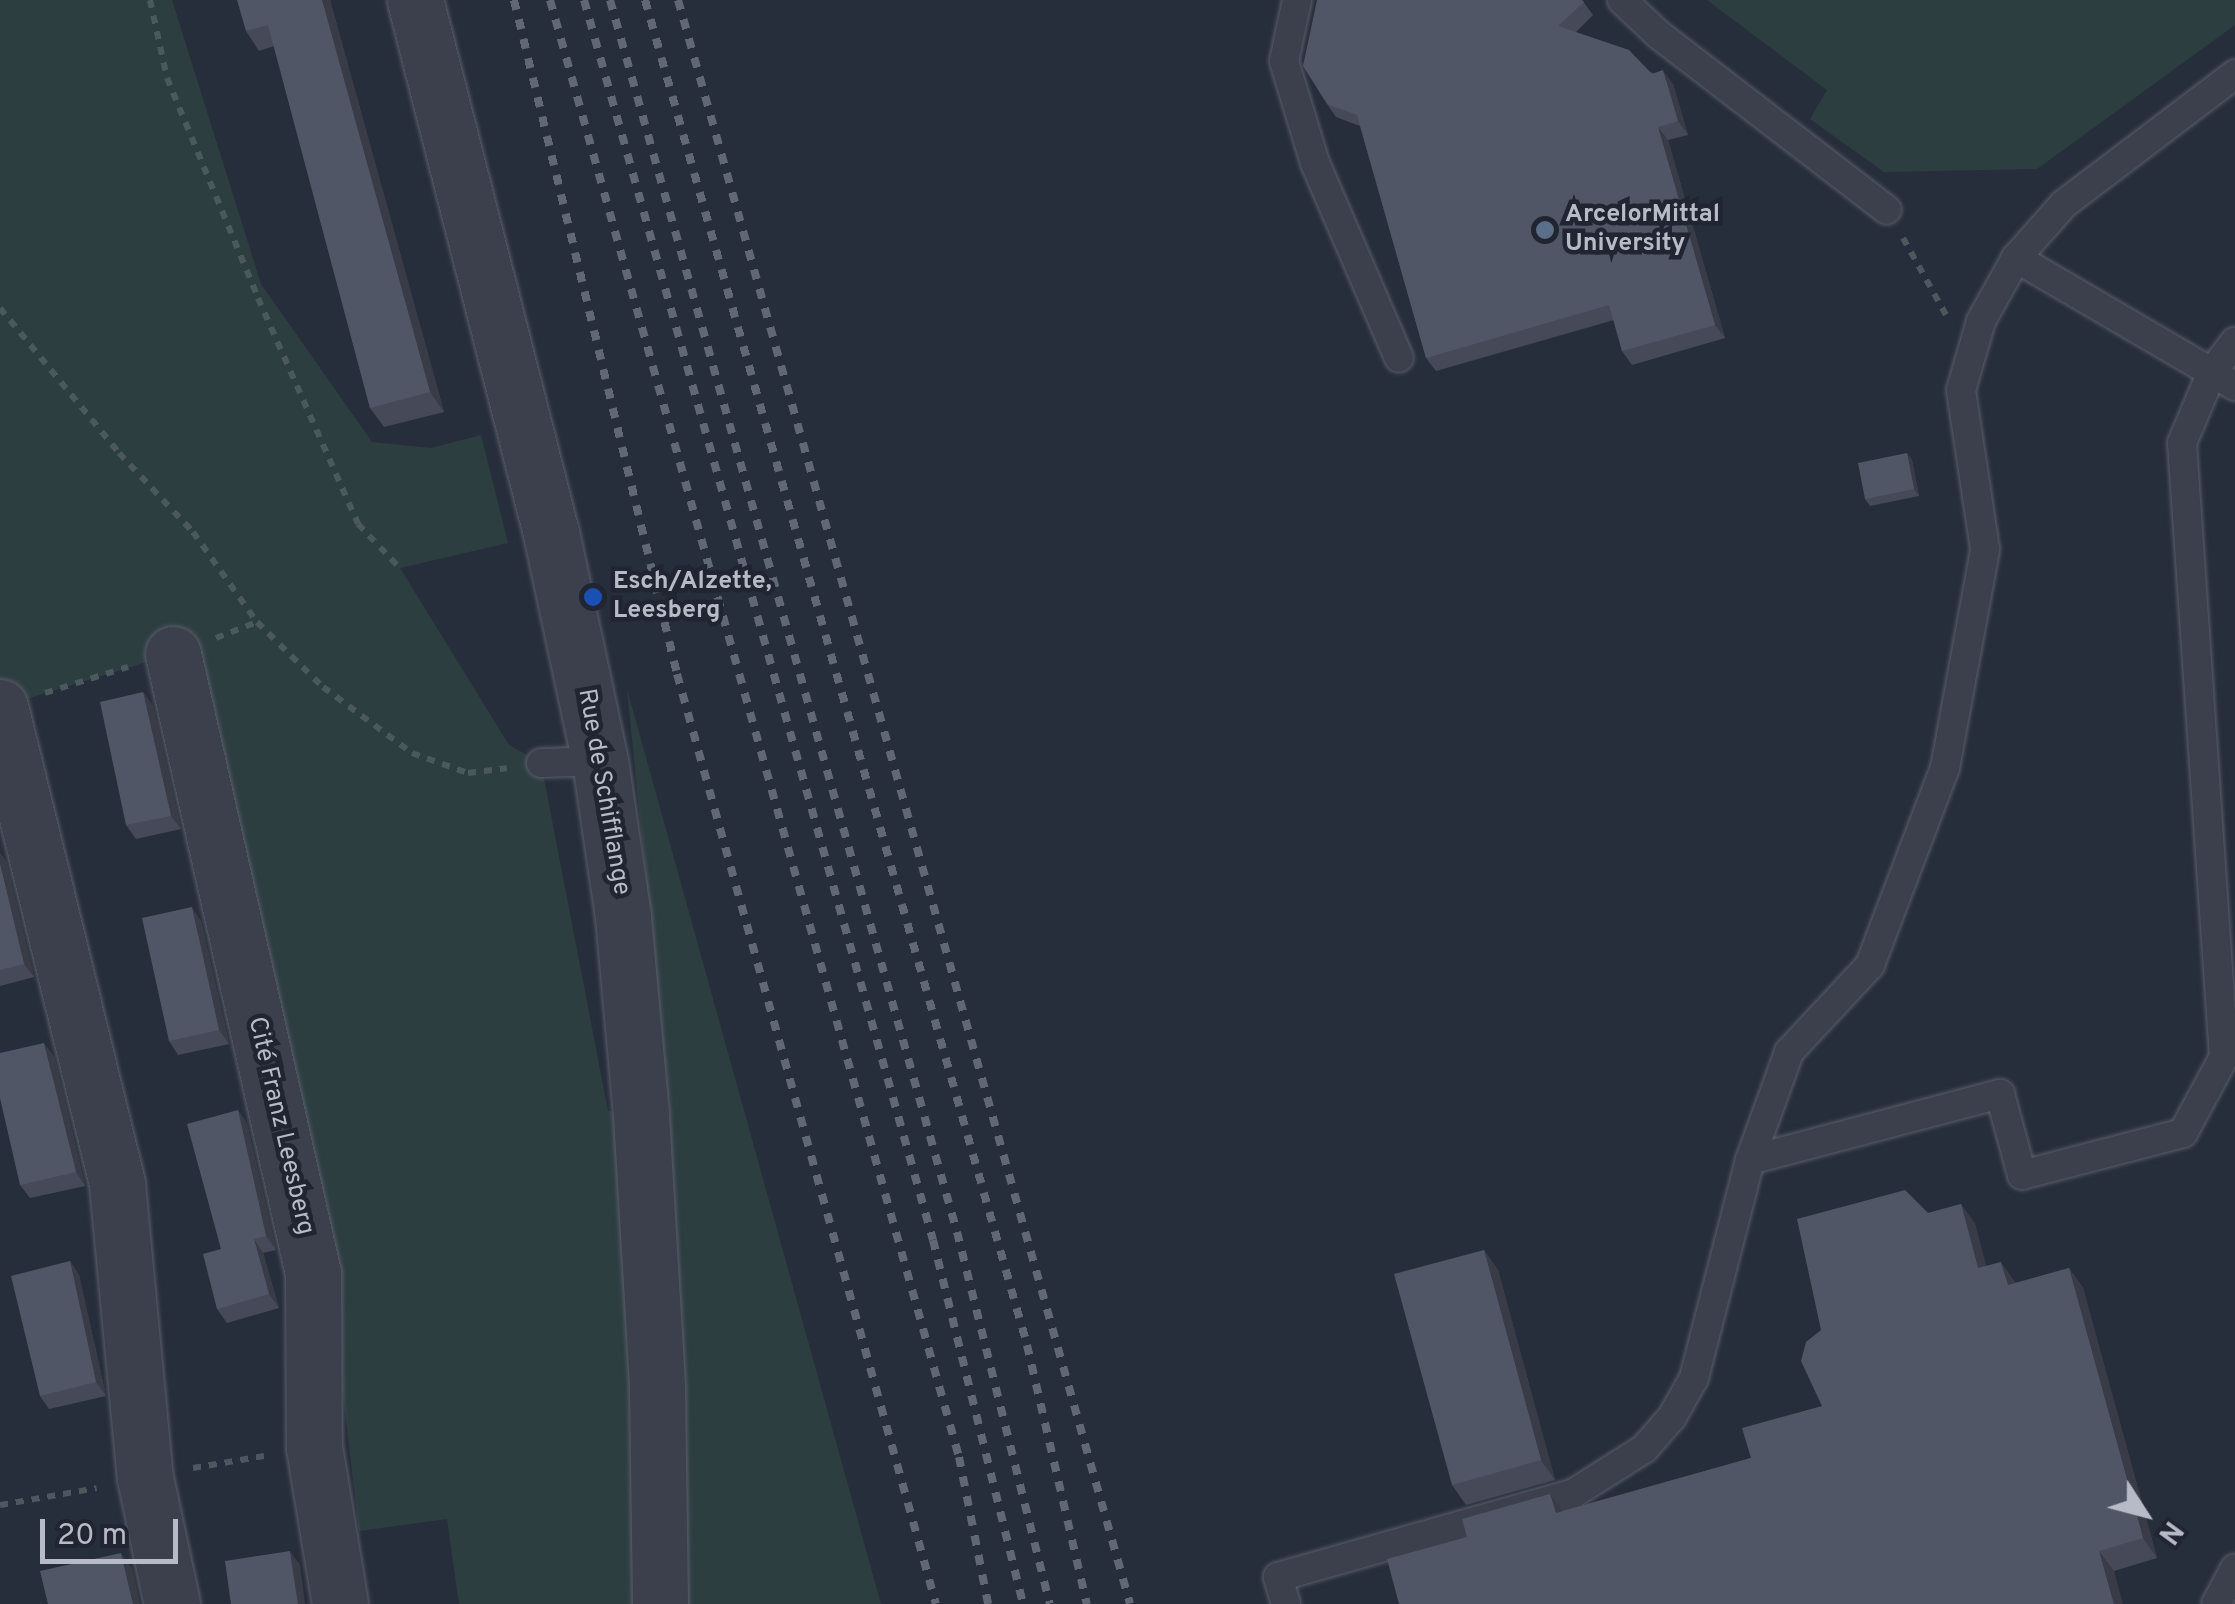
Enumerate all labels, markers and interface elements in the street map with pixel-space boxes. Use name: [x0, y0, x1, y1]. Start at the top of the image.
place label: ArcelorMittal University: [1565, 201, 1720, 260]
marker: ArcelorMittal University: [1534, 219, 1556, 241]
place label: Esch/Alzette, Leesberg: [613, 568, 772, 627]
marker: Esch/Alzette, Leesberg: [582, 586, 604, 608]
street label: Rue de Schifflange: [570, 686, 636, 898]
street label: Cité Franz Leesberg: [240, 1014, 320, 1238]
north arrow: [2095, 1464, 2195, 1564]
scale bar: [45, 1499, 182, 1561]
text: N: [2149, 1513, 2190, 1550]
text: 20 m: [57, 1518, 127, 1555]

